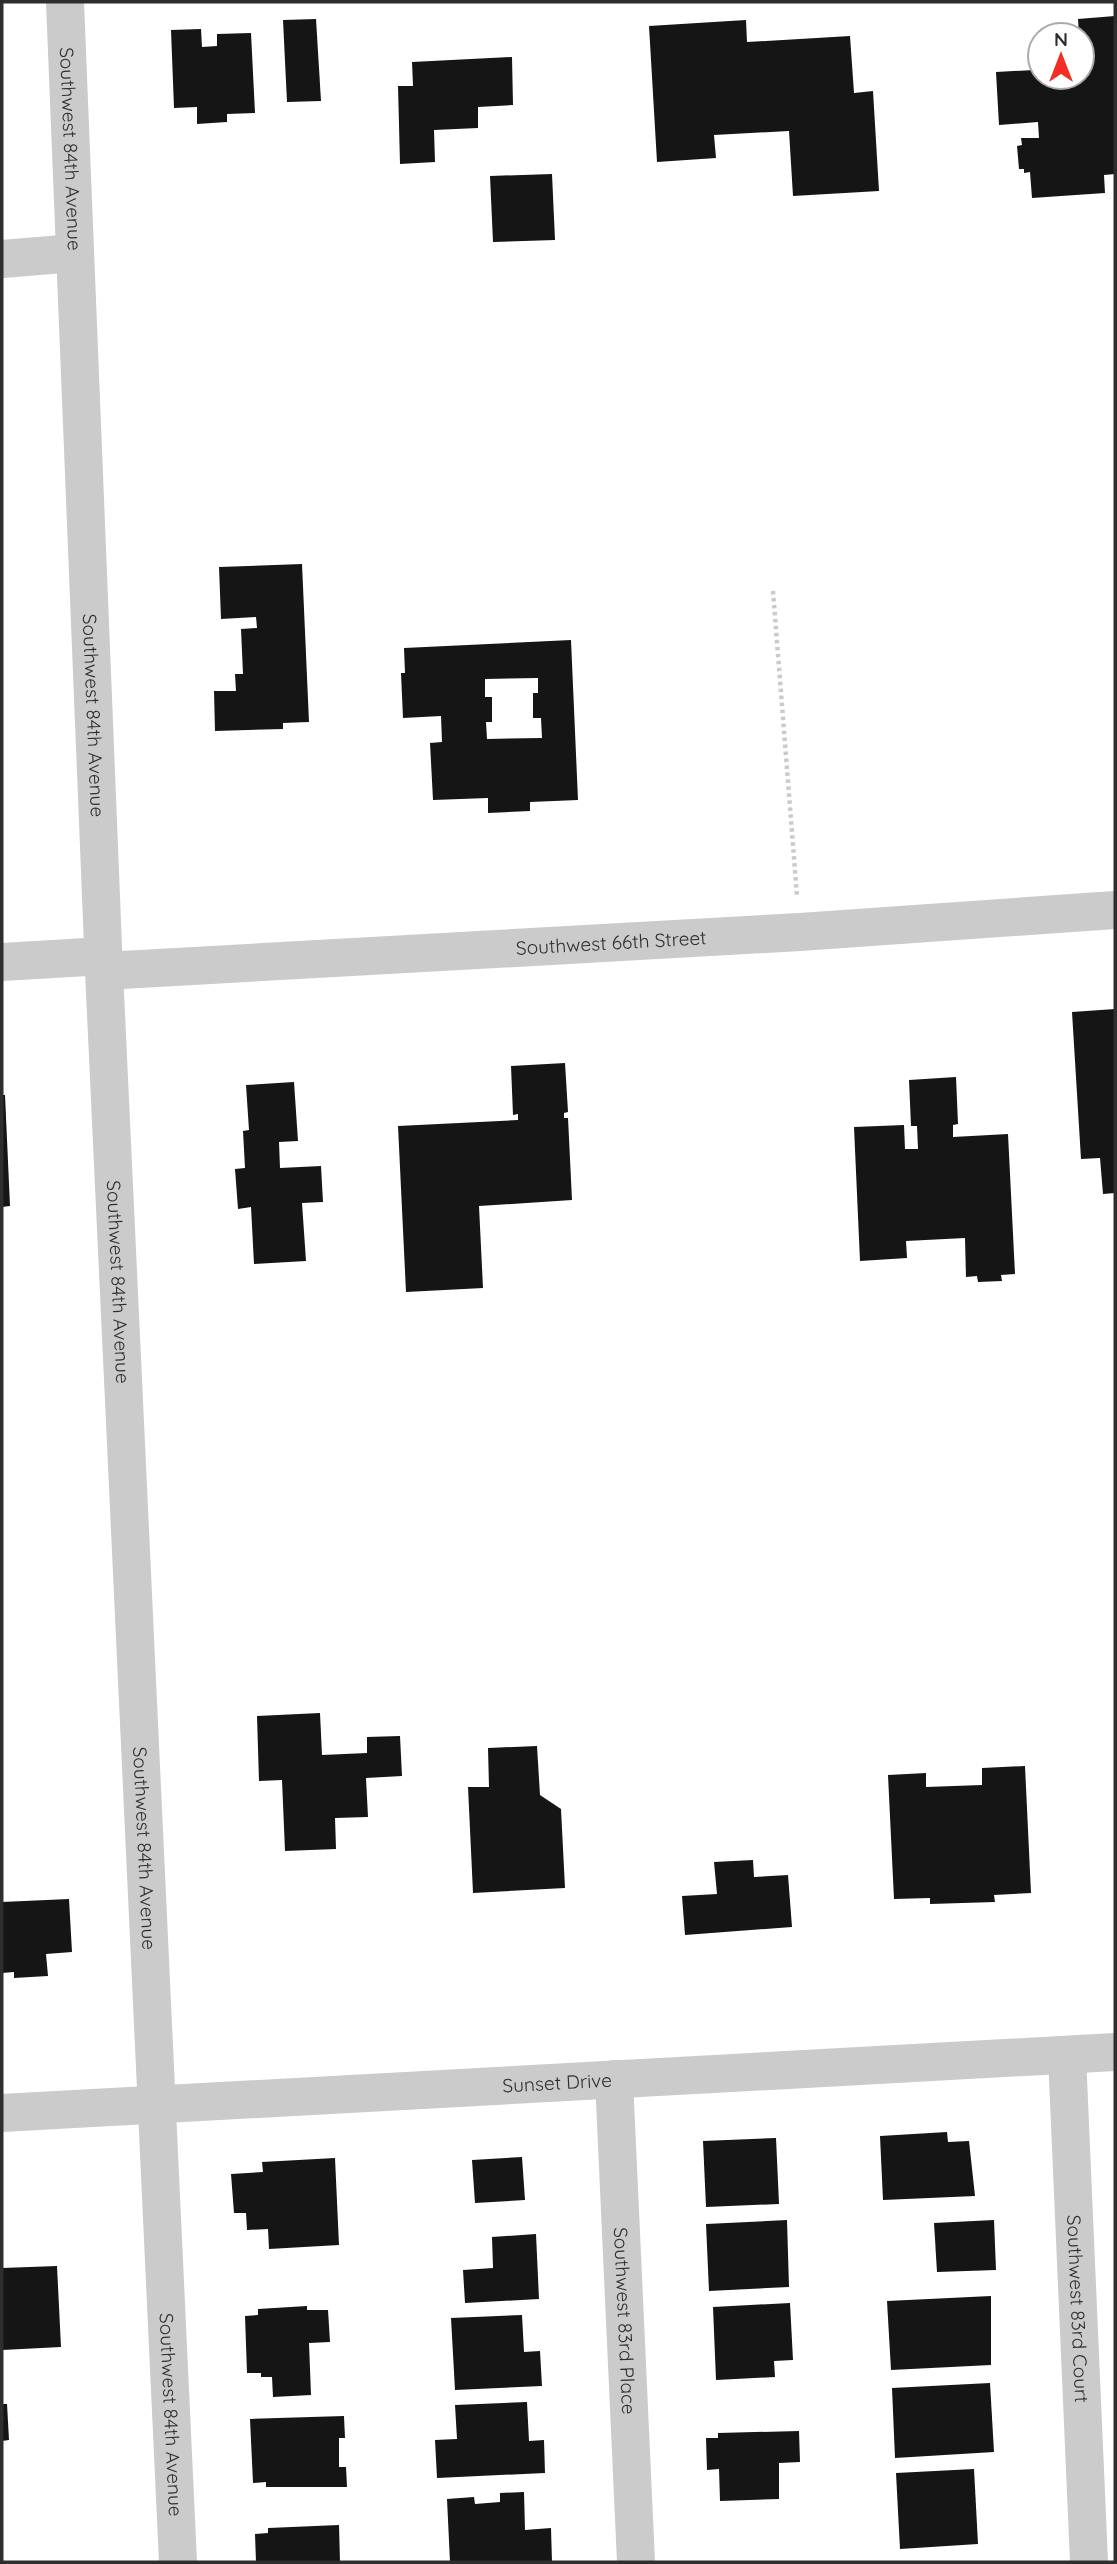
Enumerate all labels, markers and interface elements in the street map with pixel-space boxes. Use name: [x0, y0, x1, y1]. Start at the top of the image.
north arrow: [1026, 21, 1096, 91]
text: N: [1054, 27, 1068, 51]
street label: Southwest 84th Avenue: [55, 47, 87, 251]
street label: Southwest 84th Avenue: [78, 613, 110, 818]
street label: Southwest 66th Street: [515, 925, 707, 960]
street label: Southwest 84th Avenue: [102, 1180, 135, 1384]
street label: Southwest 84th Avenue: [128, 1746, 162, 1951]
street label: Sunset Drive: [502, 2068, 613, 2098]
street label: Southwest 83rd Court: [1062, 2214, 1094, 2403]
street label: Southwest 83rd Place: [609, 2227, 641, 2415]
street label: Southwest 84th Avenue: [154, 2312, 188, 2517]

